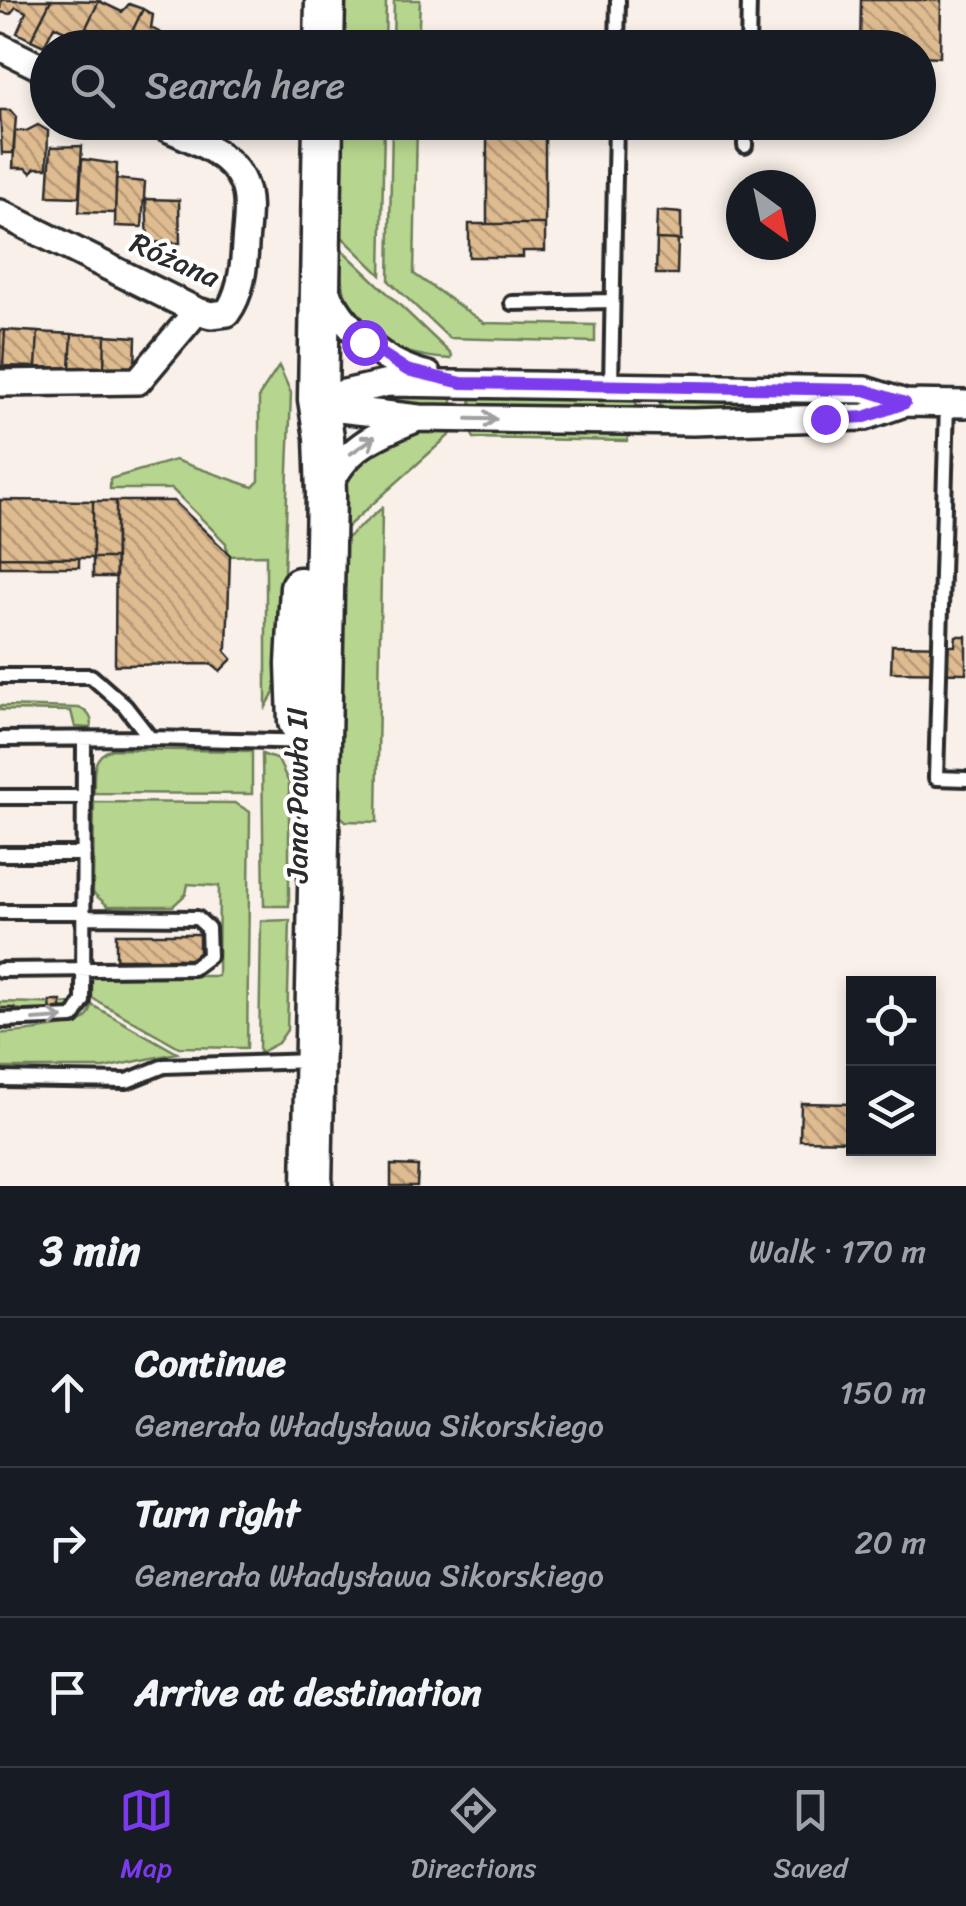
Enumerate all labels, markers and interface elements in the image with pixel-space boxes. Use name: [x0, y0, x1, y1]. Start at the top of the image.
search box: [30, 30, 936, 140]
text: Search here: [145, 52, 345, 119]
icon: search: [65, 58, 120, 113]
north arrow: [726, 170, 816, 260]
street label: Różana: [121, 216, 230, 304]
route start: [342, 320, 388, 366]
route end: [803, 397, 849, 443]
one-way arrow: [466, 409, 498, 428]
one-way arrow: [348, 435, 376, 456]
street label: Jana Pawła II: [270, 707, 324, 884]
map controls: [846, 976, 936, 1156]
button: locate: [846, 976, 936, 1066]
one-way arrow: [31, 1009, 63, 1028]
button: layers: [846, 1066, 936, 1156]
text: 3 min: [40, 1214, 140, 1288]
text: Walk · 170 m: [749, 1223, 926, 1280]
text: Continue: [135, 1330, 286, 1397]
text: 150 m: [840, 1364, 926, 1421]
icon: ahead: [40, 1365, 95, 1420]
text: Generała Władysława Sikorskiego: [135, 1397, 604, 1454]
text: Turn right: [135, 1480, 300, 1547]
text: 20 m: [854, 1514, 926, 1571]
icon: right: [40, 1515, 95, 1570]
text: Generała Władysława Sikorskiego: [135, 1547, 604, 1604]
text: Arrive at destination: [135, 1659, 482, 1726]
icon: arrive: [40, 1665, 95, 1720]
tab: Map: [119, 1783, 174, 1892]
tab: Directions: [411, 1783, 536, 1892]
tab: Saved: [774, 1783, 847, 1892]

